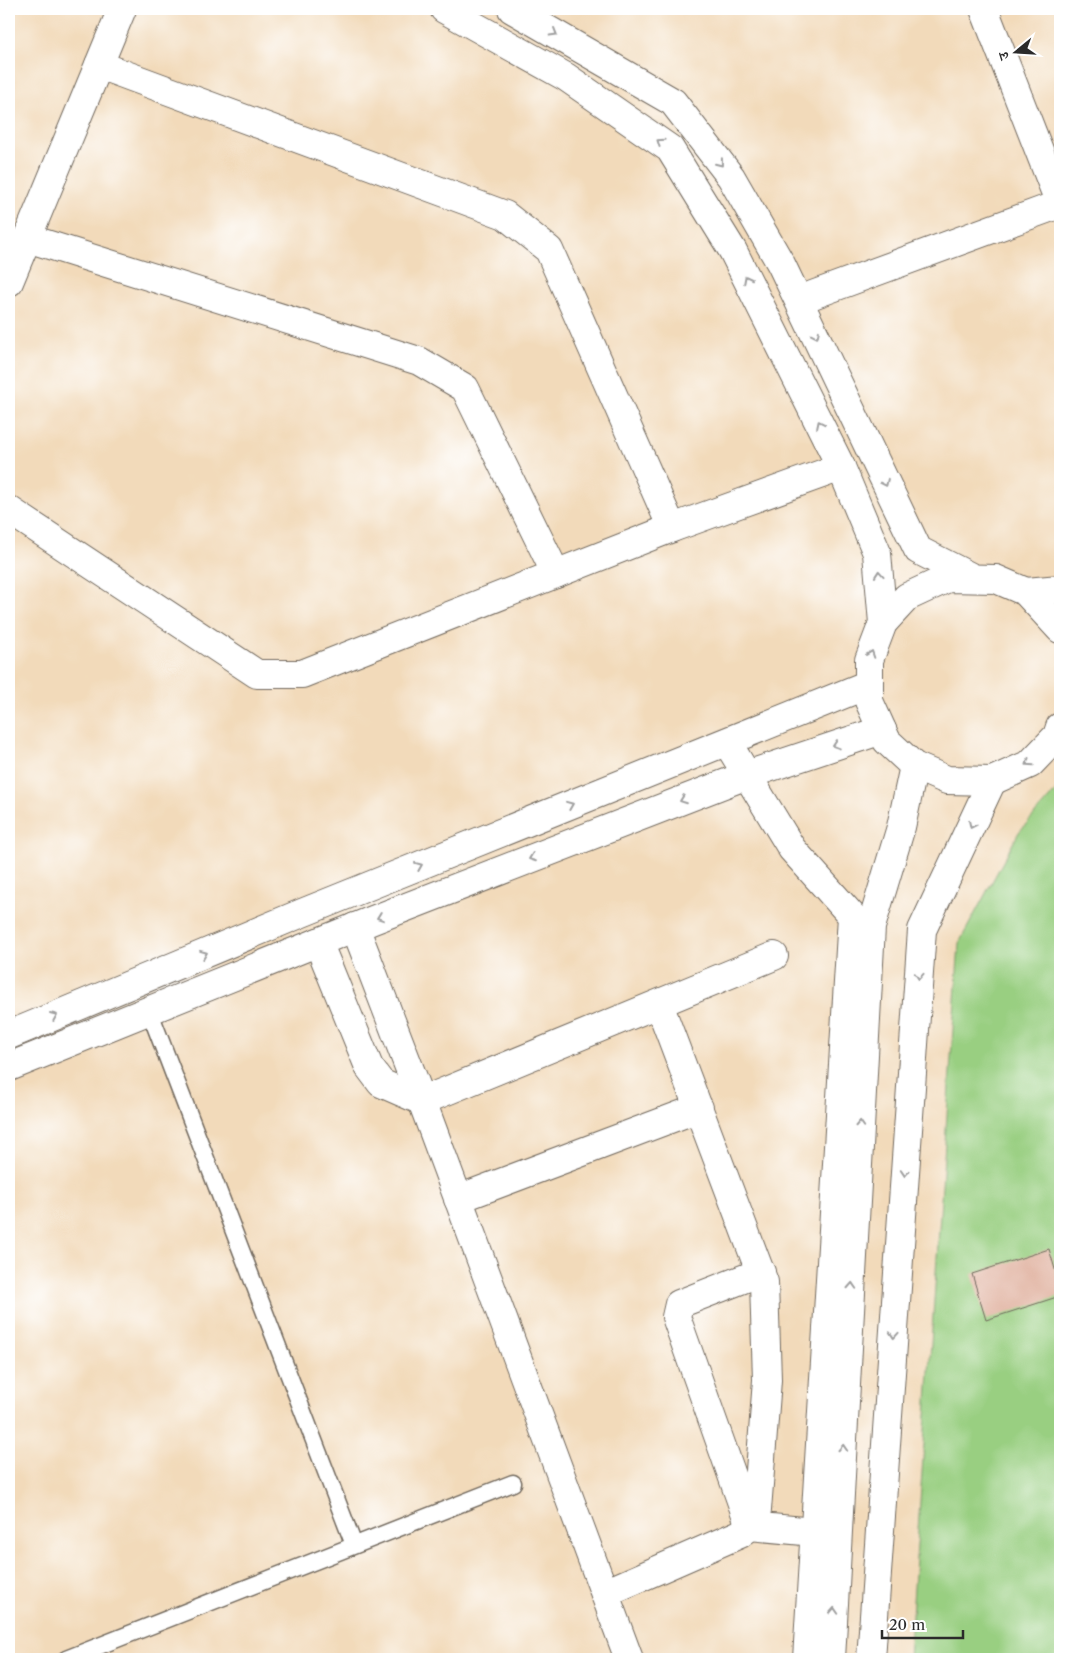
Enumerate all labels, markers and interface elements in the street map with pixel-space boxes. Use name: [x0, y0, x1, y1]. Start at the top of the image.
one-way arrow: [548, 27, 557, 37]
north arrow: [992, 28, 1042, 78]
text: उ: [994, 49, 1014, 63]
one-way arrow: [657, 139, 666, 148]
one-way arrow: [715, 157, 723, 166]
one-way arrow: [743, 275, 753, 284]
one-way arrow: [810, 330, 820, 339]
one-way arrow: [816, 420, 826, 429]
one-way arrow: [879, 477, 889, 486]
one-way arrow: [874, 570, 885, 578]
one-way arrow: [866, 650, 876, 659]
one-way arrow: [832, 739, 841, 749]
one-way arrow: [1025, 757, 1035, 766]
one-way arrow: [679, 793, 688, 804]
one-way arrow: [565, 801, 574, 812]
one-way arrow: [967, 820, 978, 829]
one-way arrow: [528, 853, 536, 863]
one-way arrow: [414, 862, 423, 873]
one-way arrow: [376, 911, 385, 921]
one-way arrow: [199, 950, 208, 960]
one-way arrow: [914, 972, 925, 980]
one-way arrow: [49, 1012, 58, 1023]
one-way arrow: [855, 1120, 866, 1128]
one-way arrow: [900, 1169, 911, 1177]
one-way arrow: [846, 1282, 857, 1290]
one-way arrow: [888, 1332, 899, 1340]
one-way arrow: [837, 1444, 848, 1452]
one-way arrow: [828, 1606, 839, 1614]
scale bar: [882, 1608, 963, 1640]
text: 20 m: [889, 1615, 925, 1634]

